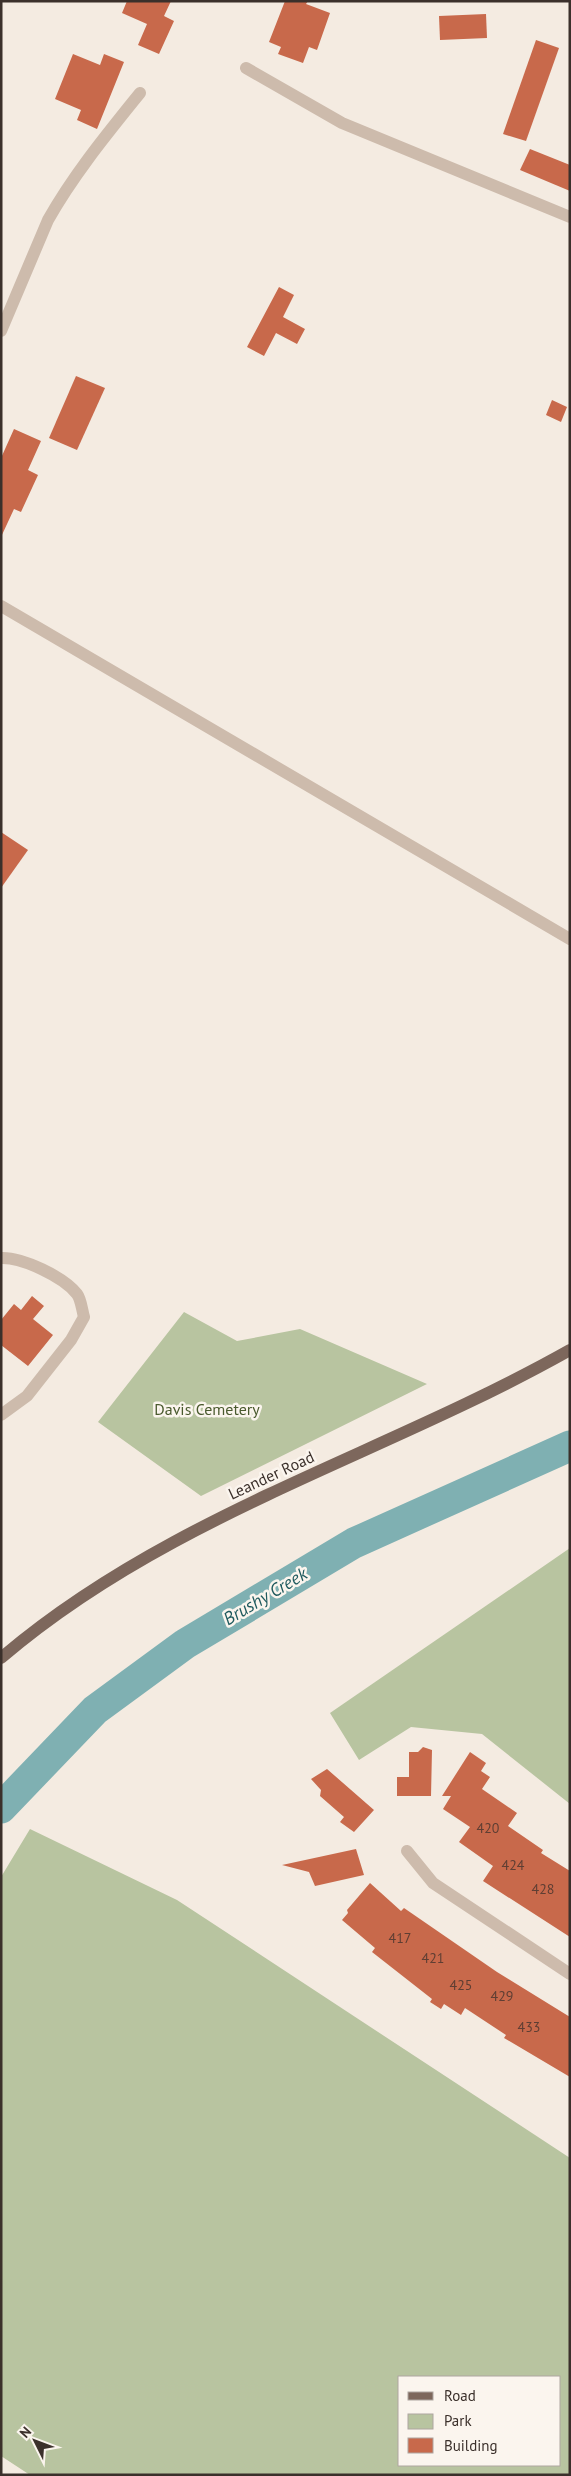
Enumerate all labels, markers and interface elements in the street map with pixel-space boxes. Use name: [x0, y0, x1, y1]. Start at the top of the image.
park label: Davis Cemetery: [154, 1399, 260, 1419]
street label: Leander Road: [225, 1446, 317, 1504]
water label: Brushy Creek: [219, 1561, 312, 1630]
house number: 420: [477, 1819, 500, 1837]
house number: 424: [502, 1856, 525, 1874]
house number: 428: [532, 1880, 554, 1898]
house number: 417: [389, 1929, 411, 1947]
house number: 421: [422, 1949, 444, 1967]
house number: 425: [450, 1976, 472, 1994]
house number: 429: [491, 1987, 513, 2005]
house number: 433: [518, 2018, 540, 2036]
legend: [398, 2376, 561, 2466]
text: Road: [444, 2386, 476, 2405]
text: Park: [444, 2411, 472, 2430]
north arrow: [10, 2416, 60, 2466]
text: N: [16, 2423, 35, 2442]
text: Building: [444, 2436, 498, 2455]

